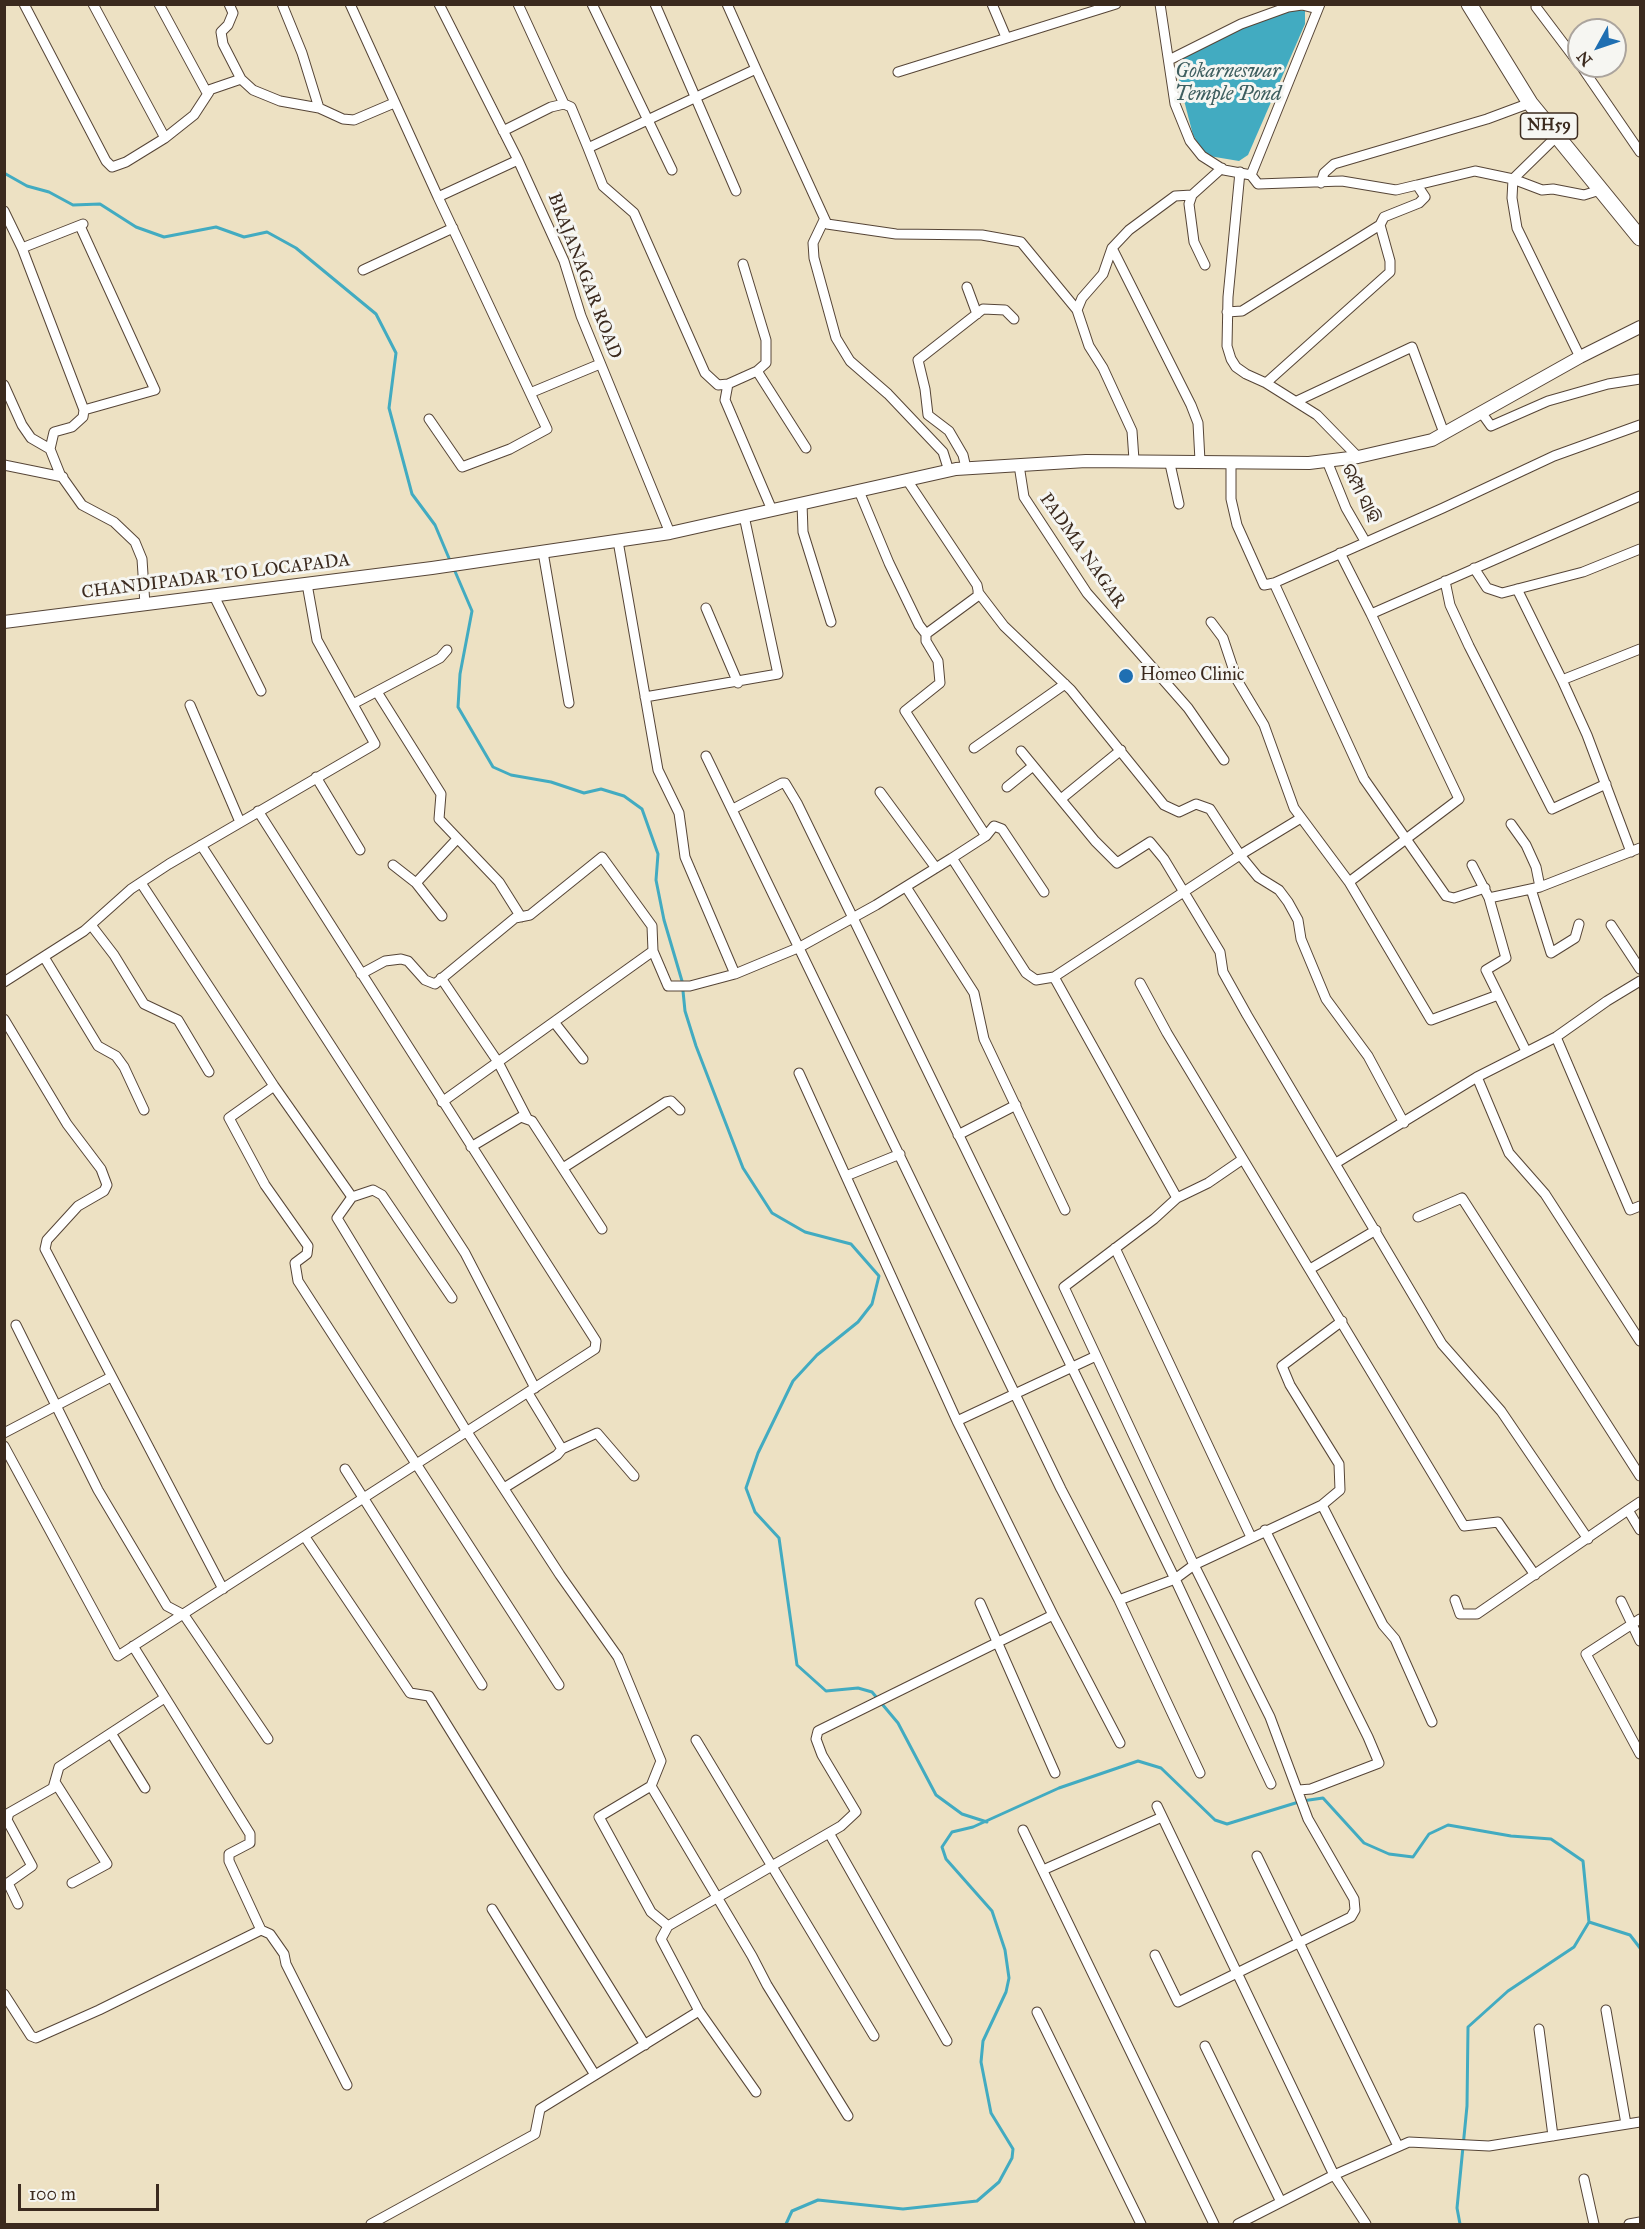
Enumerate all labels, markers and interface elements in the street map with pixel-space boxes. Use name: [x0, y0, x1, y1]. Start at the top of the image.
north arrow: [1567, 18, 1627, 78]
text: N: [1573, 47, 1596, 70]
water label: Gokarneswar Temple Pond: [1175, 60, 1281, 107]
road number: NH59: [1520, 113, 1578, 139]
street label: BRAJANAGAR ROAD: [542, 190, 626, 362]
street label: ରମ୍ପା ସାହି: [1336, 461, 1384, 527]
street label: PADMA NAGAR: [1034, 489, 1130, 613]
street label: CHANDIPADAR TO LOCAPADA: [80, 550, 352, 604]
place label: Homeo Clinic: [1140, 665, 1244, 687]
marker: Homeo Clinic: [1117, 667, 1135, 685]
scale bar: [21, 2172, 162, 2210]
text: 100 m: [29, 2183, 76, 2205]

